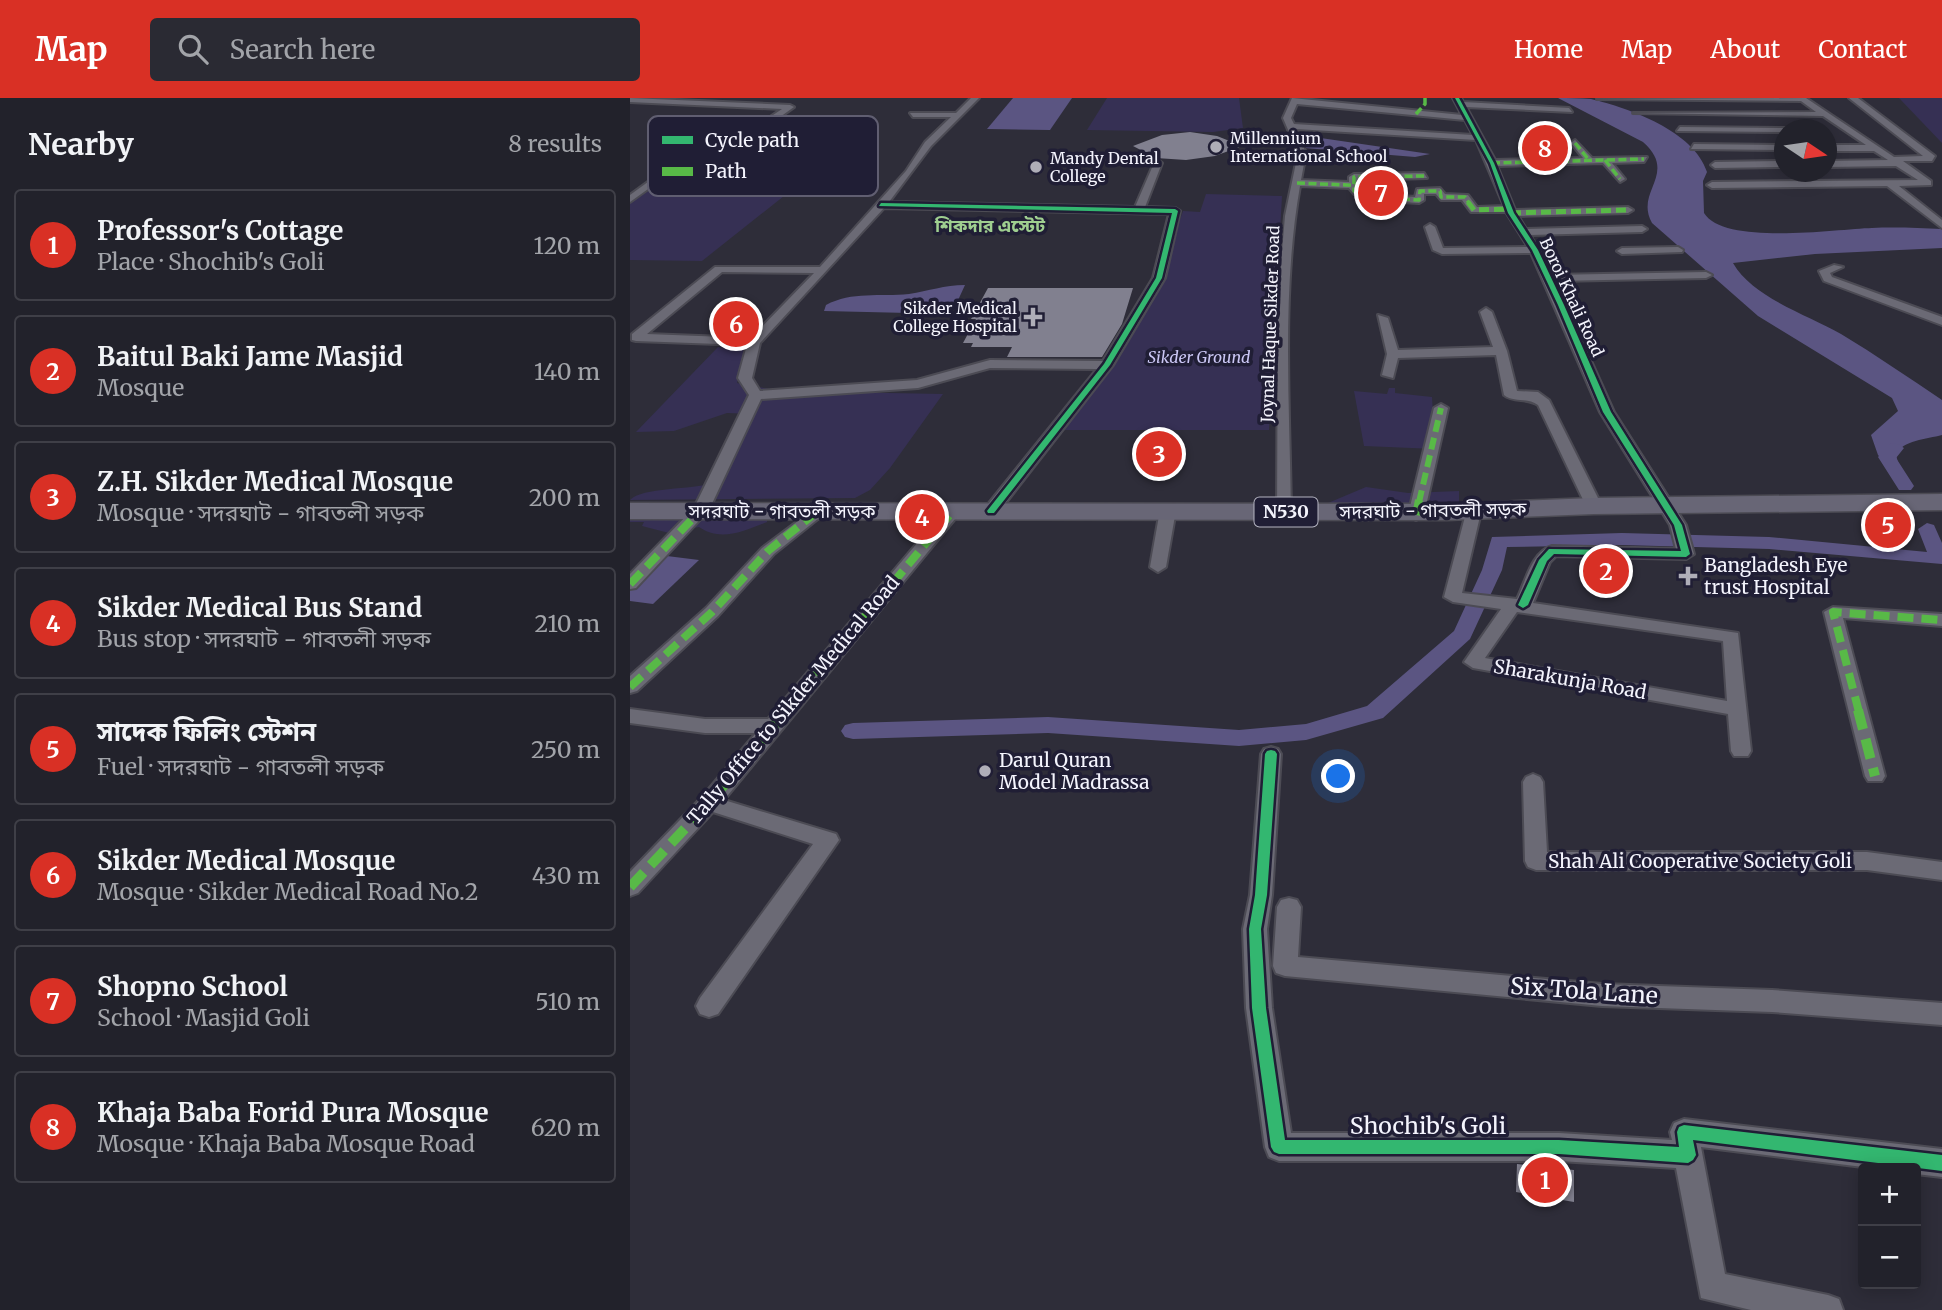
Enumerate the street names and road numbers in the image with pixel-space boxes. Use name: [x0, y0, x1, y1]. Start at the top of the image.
street label: Joynal Haque Sikder Road: [1257, 225, 1283, 424]
street label: Boroi Khali Road: [1536, 234, 1608, 360]
street label: সদরঘাট - গাবতলী সড়ক: [1338, 496, 1527, 524]
road number: N530: [1254, 498, 1318, 526]
street label: সদরঘাট - গাবতলী সড়ক: [687, 499, 876, 523]
street label: Tally Office to Sikder Medical Road: [682, 571, 904, 829]
street label: Sharakunja Road: [1492, 654, 1648, 704]
street label: Shah Ali Cooperative Society Goli: [1548, 849, 1852, 873]
street label: Six Tola Lane: [1509, 971, 1659, 1010]
street label: Shochib's Goli: [1350, 1111, 1506, 1140]

